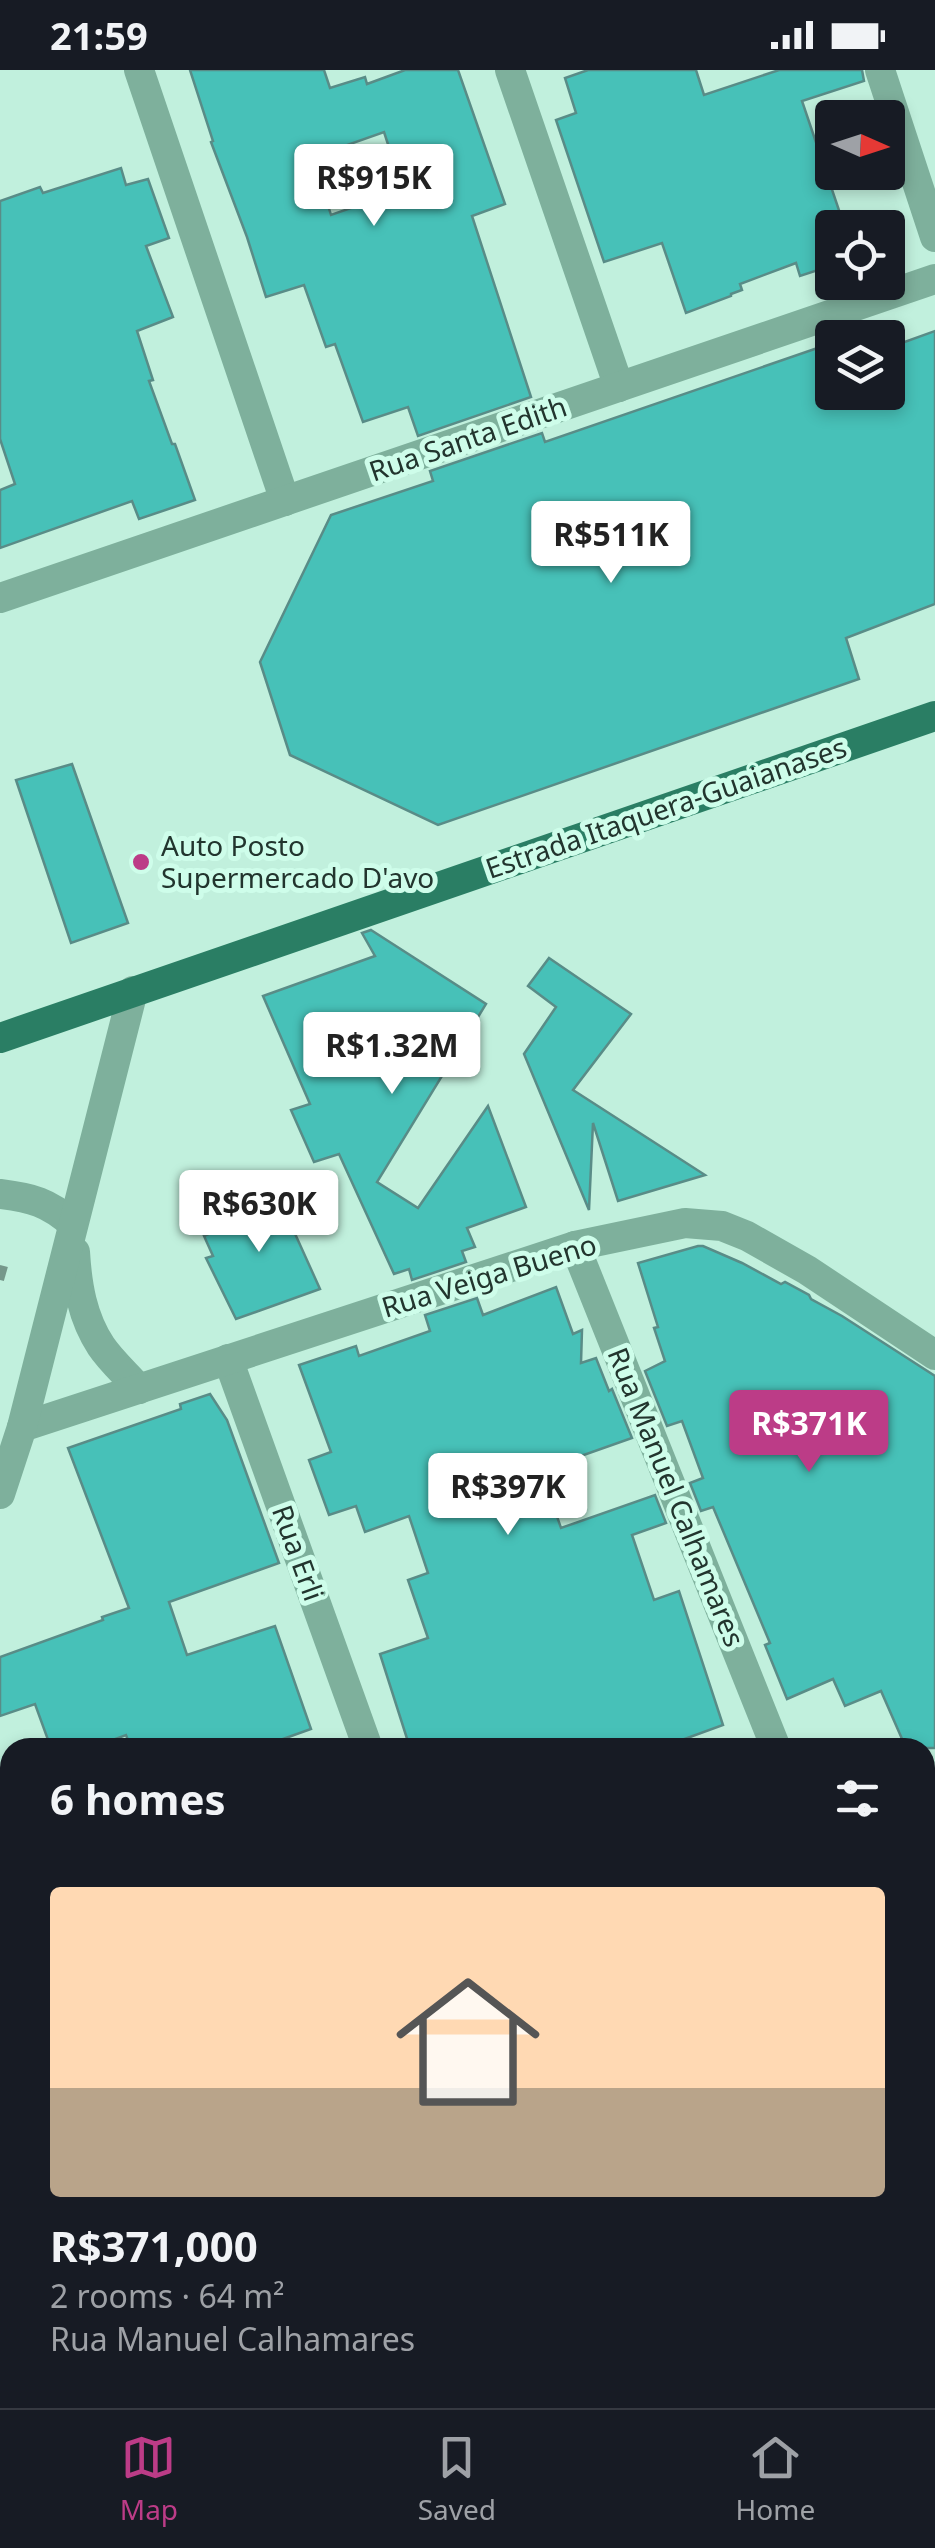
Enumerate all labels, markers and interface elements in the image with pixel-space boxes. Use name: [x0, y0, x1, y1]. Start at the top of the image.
text: 21:59: [50, 9, 148, 61]
north arrow: [815, 100, 905, 190]
map controls: [815, 100, 905, 410]
pin: R$915K: [293, 144, 455, 229]
text: R$915K: [316, 155, 432, 198]
button: locate: [815, 210, 905, 300]
button: layers: [815, 320, 905, 410]
street label: Rua Santa Edith: [364, 386, 572, 490]
pin: R$511K: [530, 501, 692, 586]
text: R$511K: [553, 512, 669, 555]
street label: Estrada Itaquera-Guaianases: [480, 727, 851, 887]
place label: Auto Posto Supermercado D'avo: [161, 826, 434, 896]
marker: Auto Posto Supermercado D'avo: [130, 851, 152, 873]
pin: R$1.32M: [300, 1012, 484, 1097]
text: R$1.32M: [325, 1023, 459, 1066]
pin: R$630K: [178, 1170, 340, 1255]
text: R$630K: [201, 1181, 317, 1224]
street label: Rua Veiga Bueno: [377, 1224, 601, 1326]
street label: Rua Manuel Calhamares: [599, 1341, 754, 1652]
pin: R$371K: [728, 1390, 890, 1475]
text: R$371K: [751, 1401, 867, 1444]
pin: R$397K: [427, 1453, 589, 1538]
text: R$397K: [450, 1464, 566, 1507]
street label: Rua Erli: [264, 1500, 334, 1606]
text: 6 homes: [50, 1770, 226, 1827]
icon: filters: [830, 1771, 885, 1826]
icon: home: [378, 1952, 558, 2132]
text: R$371,000: [50, 2217, 258, 2274]
text: 2 rooms · 64 m²: [50, 2274, 284, 2317]
text: Rua Manuel Calhamares: [50, 2317, 415, 2360]
tab: Map: [120, 2430, 178, 2528]
tab: Saved: [418, 2430, 496, 2528]
tab: Home: [736, 2430, 815, 2528]

